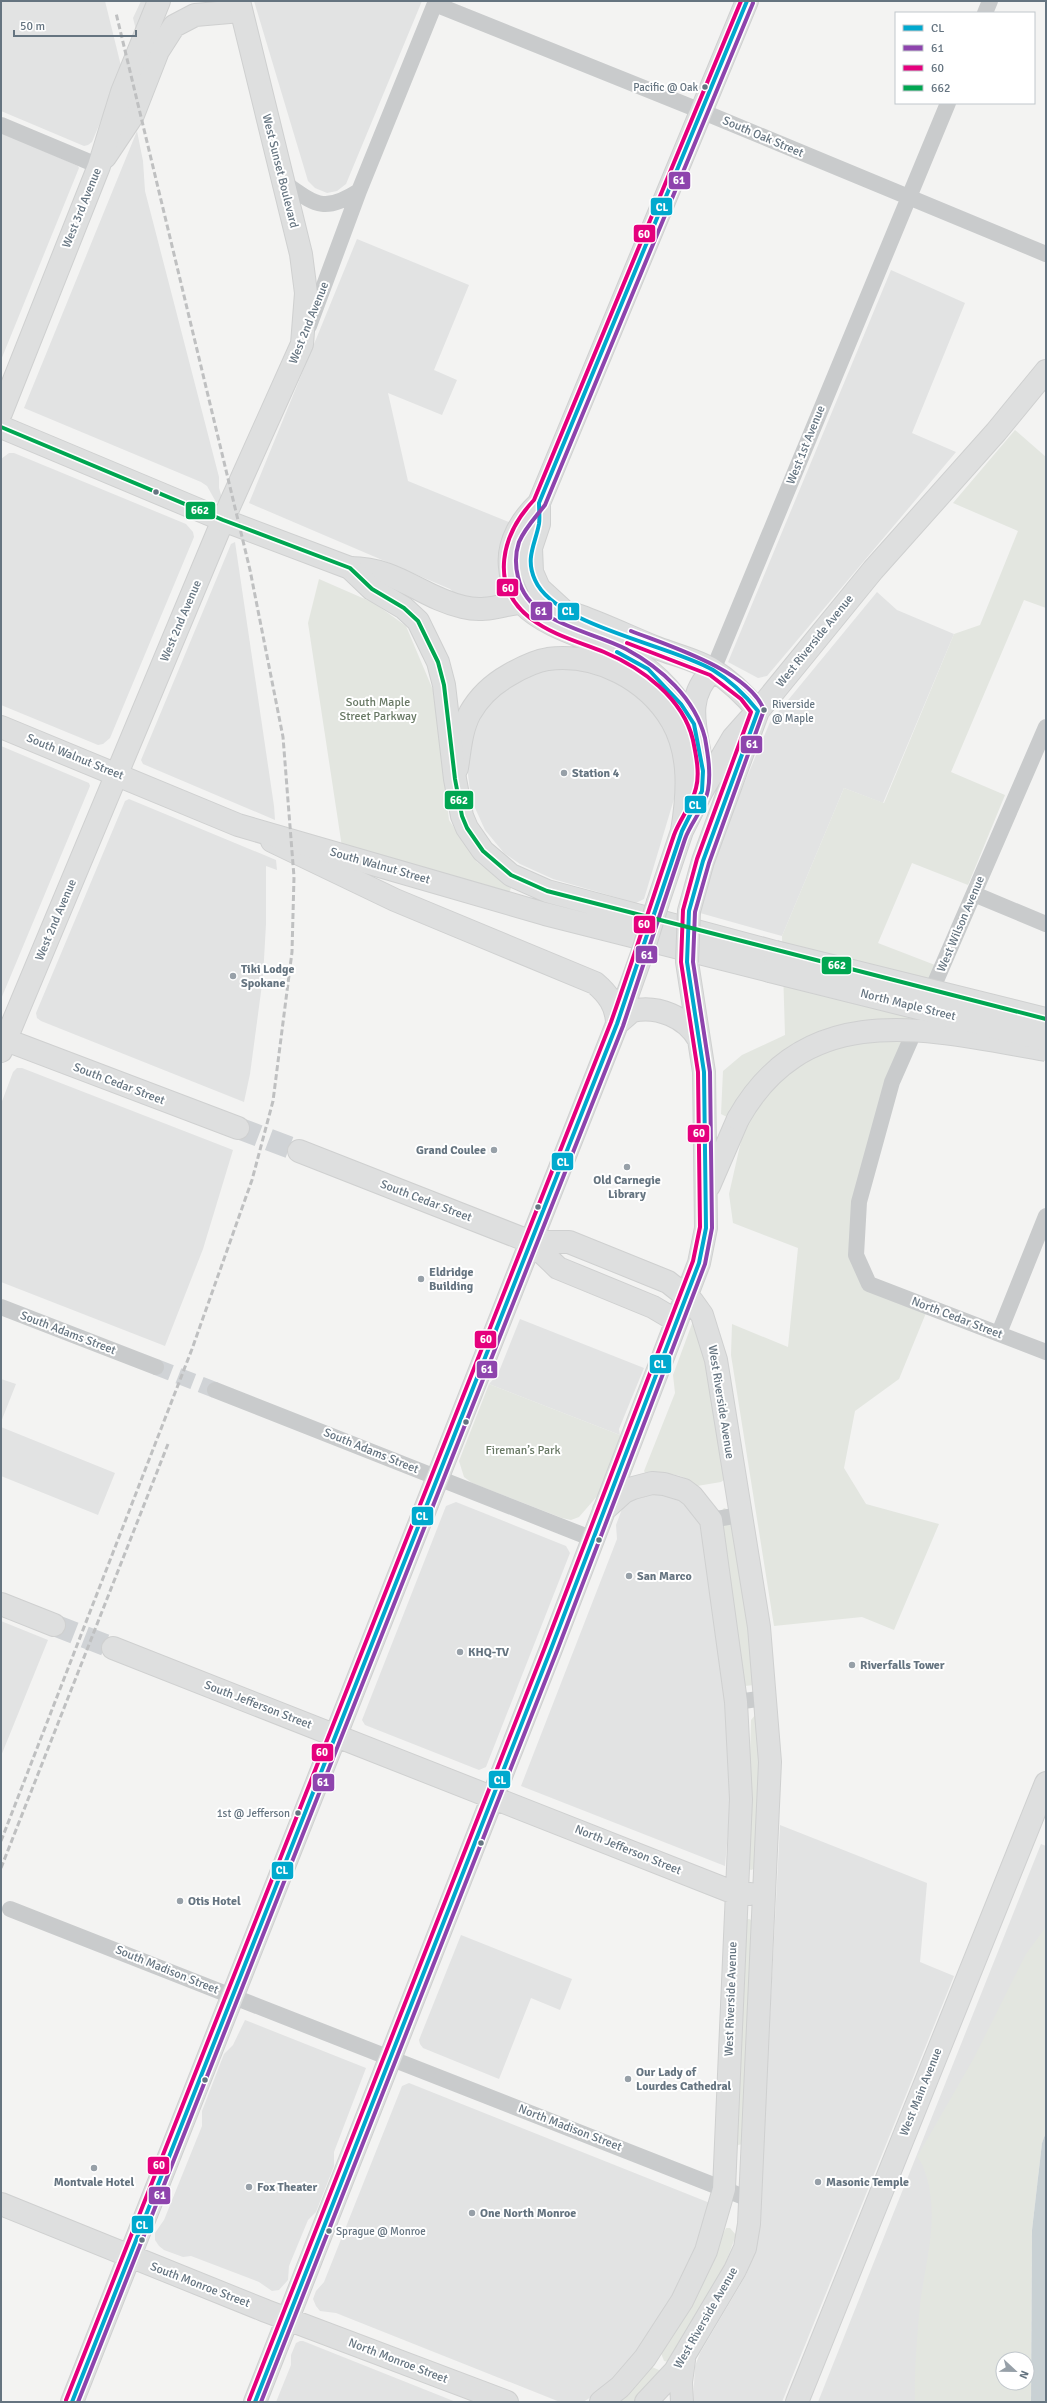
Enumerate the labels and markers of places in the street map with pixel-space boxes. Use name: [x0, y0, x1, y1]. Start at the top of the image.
place label: Pacific @ Oak: [633, 81, 698, 94]
marker: Pacific @ Oak: [700, 82, 710, 92]
unlabelled marker: [151, 487, 161, 497]
place label: Riverside @ Maple: [772, 698, 815, 725]
marker: Riverside @ Maple: [759, 705, 769, 715]
place label: Station 4: [572, 766, 620, 781]
marker: Station 4: [559, 768, 569, 778]
place label: Tiki Lodge Spokane: [241, 962, 294, 991]
marker: Tiki Lodge Spokane: [228, 971, 238, 981]
place label: Grand Coulee: [416, 1143, 486, 1158]
marker: Grand Coulee: [489, 1145, 499, 1155]
marker: Old Carnegie Library: [622, 1162, 632, 1172]
place label: Old Carnegie Library: [593, 1173, 661, 1202]
unlabelled marker: [533, 1202, 543, 1212]
place label: Eldridge Building: [429, 1265, 474, 1294]
marker: Eldridge Building: [416, 1274, 426, 1284]
unlabelled marker: [461, 1417, 471, 1427]
unlabelled marker: [594, 1535, 604, 1545]
place label: San Marco: [637, 1569, 692, 1584]
marker: San Marco: [624, 1571, 634, 1581]
place label: KHQ-TV: [468, 1645, 510, 1660]
marker: KHQ-TV: [455, 1647, 465, 1657]
place label: Riverfalls Tower: [860, 1658, 945, 1673]
marker: Riverfalls Tower: [847, 1660, 857, 1670]
place label: 1st @ Jefferson: [217, 1807, 290, 1820]
marker: 1st @ Jefferson: [293, 1808, 303, 1818]
unlabelled marker: [476, 1838, 486, 1848]
place label: Otis Hotel: [188, 1894, 241, 1909]
marker: Otis Hotel: [175, 1896, 185, 1906]
place label: Our Lady of Lourdes Cathedral: [636, 2065, 732, 2094]
marker: Our Lady of Lourdes Cathedral: [623, 2074, 633, 2084]
unlabelled marker: [200, 2075, 210, 2085]
marker: Montvale Hotel: [89, 2163, 99, 2173]
place label: Montvale Hotel: [54, 2175, 134, 2190]
place label: Masonic Temple: [826, 2175, 909, 2190]
marker: Masonic Temple: [813, 2177, 823, 2187]
place label: Fox Theater: [257, 2180, 318, 2195]
marker: Fox Theater: [244, 2182, 254, 2192]
place label: One North Monroe: [480, 2206, 576, 2221]
marker: One North Monroe: [467, 2208, 477, 2218]
place label: Sprague @ Monroe: [336, 2225, 426, 2238]
marker: Sprague @ Monroe: [324, 2226, 334, 2236]
unlabelled marker: [137, 2235, 147, 2245]

